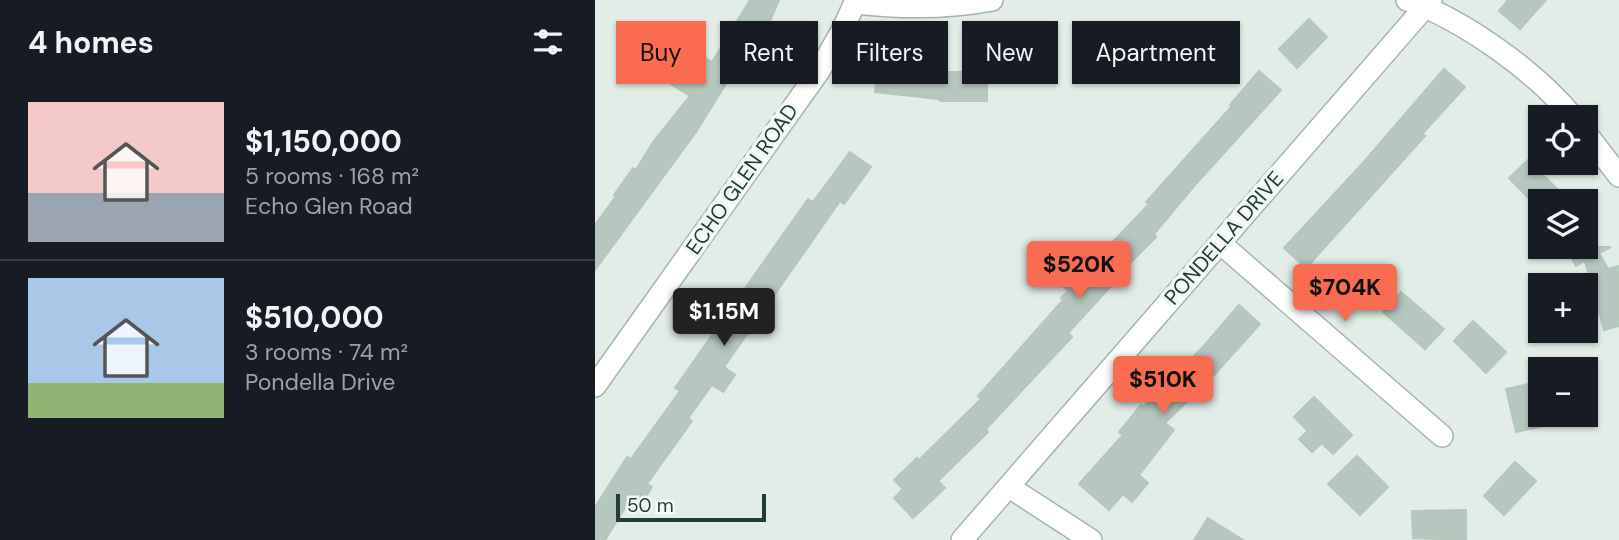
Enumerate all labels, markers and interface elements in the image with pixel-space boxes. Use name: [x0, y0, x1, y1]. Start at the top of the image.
chip: Buy: [616, 21, 706, 84]
chip: Rent: [720, 21, 818, 84]
chip: Filters: [832, 21, 948, 84]
chip: New: [962, 21, 1058, 84]
chip: Apartment: [1072, 21, 1240, 84]
text: 4 homes: [28, 23, 154, 62]
icon: filters: [529, 23, 567, 61]
street label: ECHO GLEN ROAD: [679, 98, 805, 260]
map controls: [1528, 105, 1598, 427]
button: locate: [1528, 105, 1598, 175]
text: $1,150,000: [245, 122, 402, 161]
icon: home: [84, 130, 168, 214]
text: 5 rooms · 168 m²: [245, 161, 419, 191]
street label: PONDELLA DRIVE: [1158, 165, 1290, 311]
button: layers: [1528, 189, 1598, 259]
text: Echo Glen Road: [245, 191, 413, 221]
pin: $520K: [1030, 242, 1128, 301]
text: $520K: [1043, 249, 1115, 279]
pin: $704K: [1296, 264, 1394, 324]
text: $704K: [1309, 272, 1381, 302]
button: +: [1528, 273, 1598, 343]
pin: $1.15M: [667, 288, 781, 348]
text: $1.15M: [689, 296, 759, 326]
text: $510,000: [245, 298, 384, 337]
icon: home: [84, 306, 168, 390]
text: 3 rooms · 74 m²: [245, 337, 408, 367]
pin: $510K: [1114, 356, 1212, 416]
button: −: [1528, 357, 1598, 427]
text: $510K: [1129, 364, 1197, 394]
text: Pondella Drive: [245, 367, 395, 397]
scale bar: [616, 491, 767, 523]
text: 50 m: [627, 493, 674, 518]

